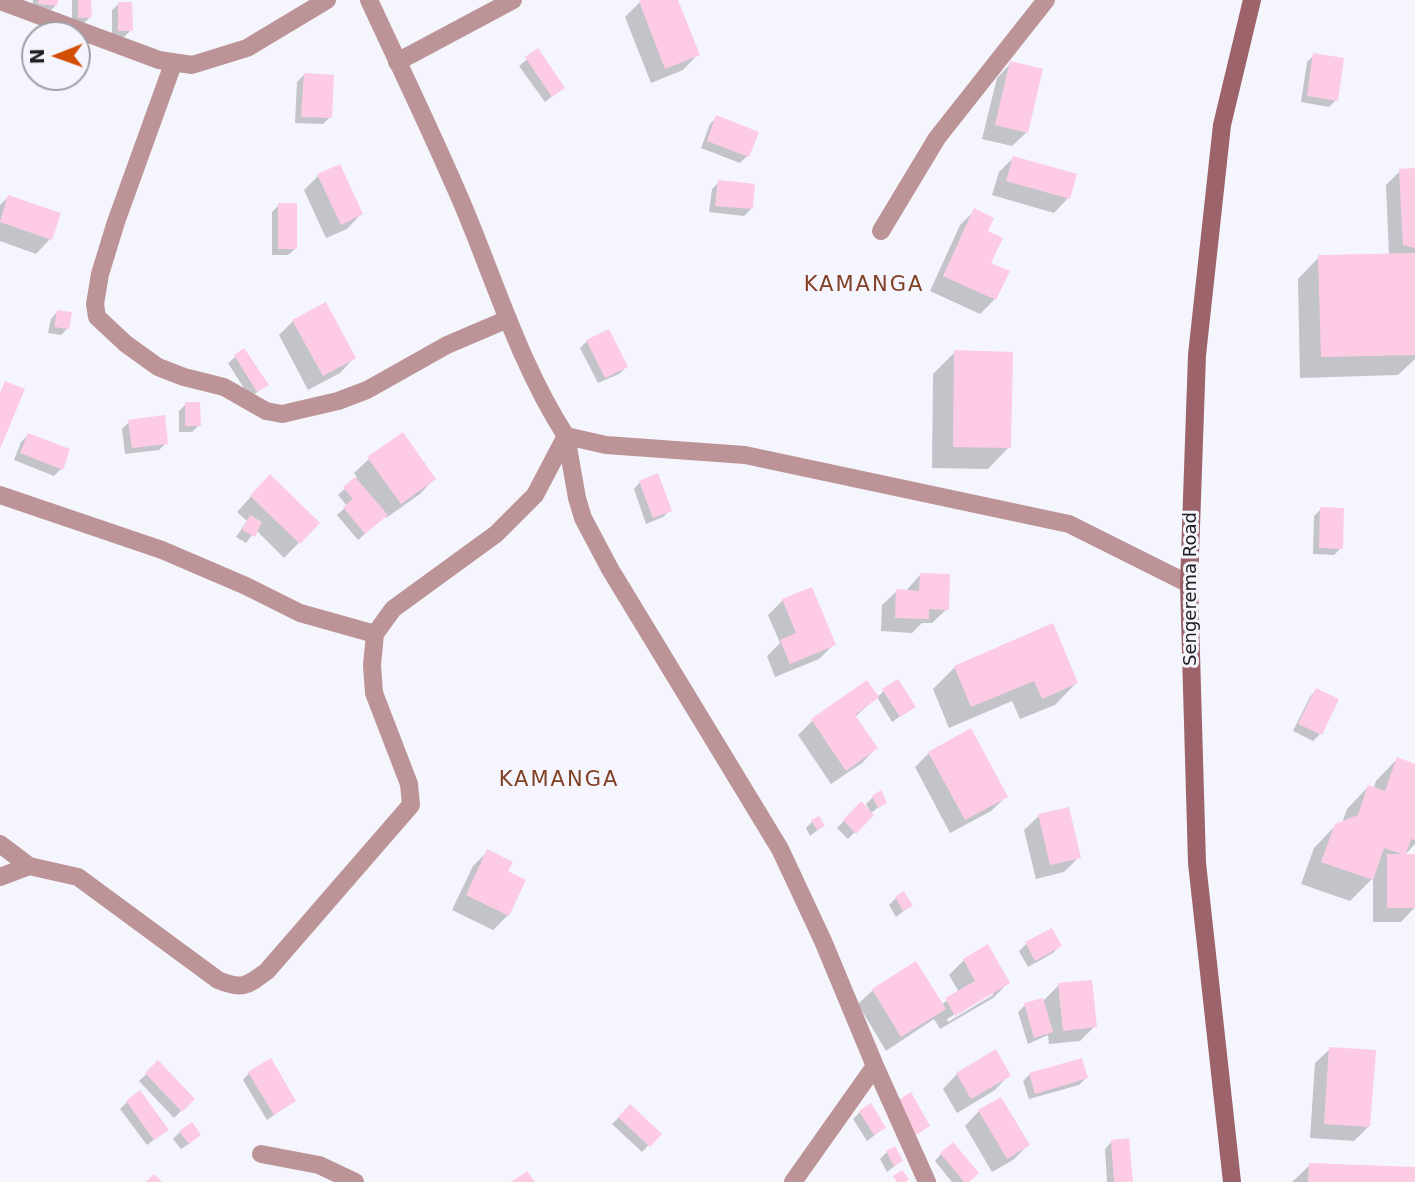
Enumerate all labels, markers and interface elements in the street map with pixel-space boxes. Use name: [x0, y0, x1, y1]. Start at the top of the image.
north arrow: [21, 21, 91, 91]
text: N: [26, 48, 48, 64]
district label: KAMANGA: [805, 273, 923, 299]
street label: Sengerema Road: [1180, 512, 1202, 666]
district label: KAMANGA: [500, 768, 618, 794]

